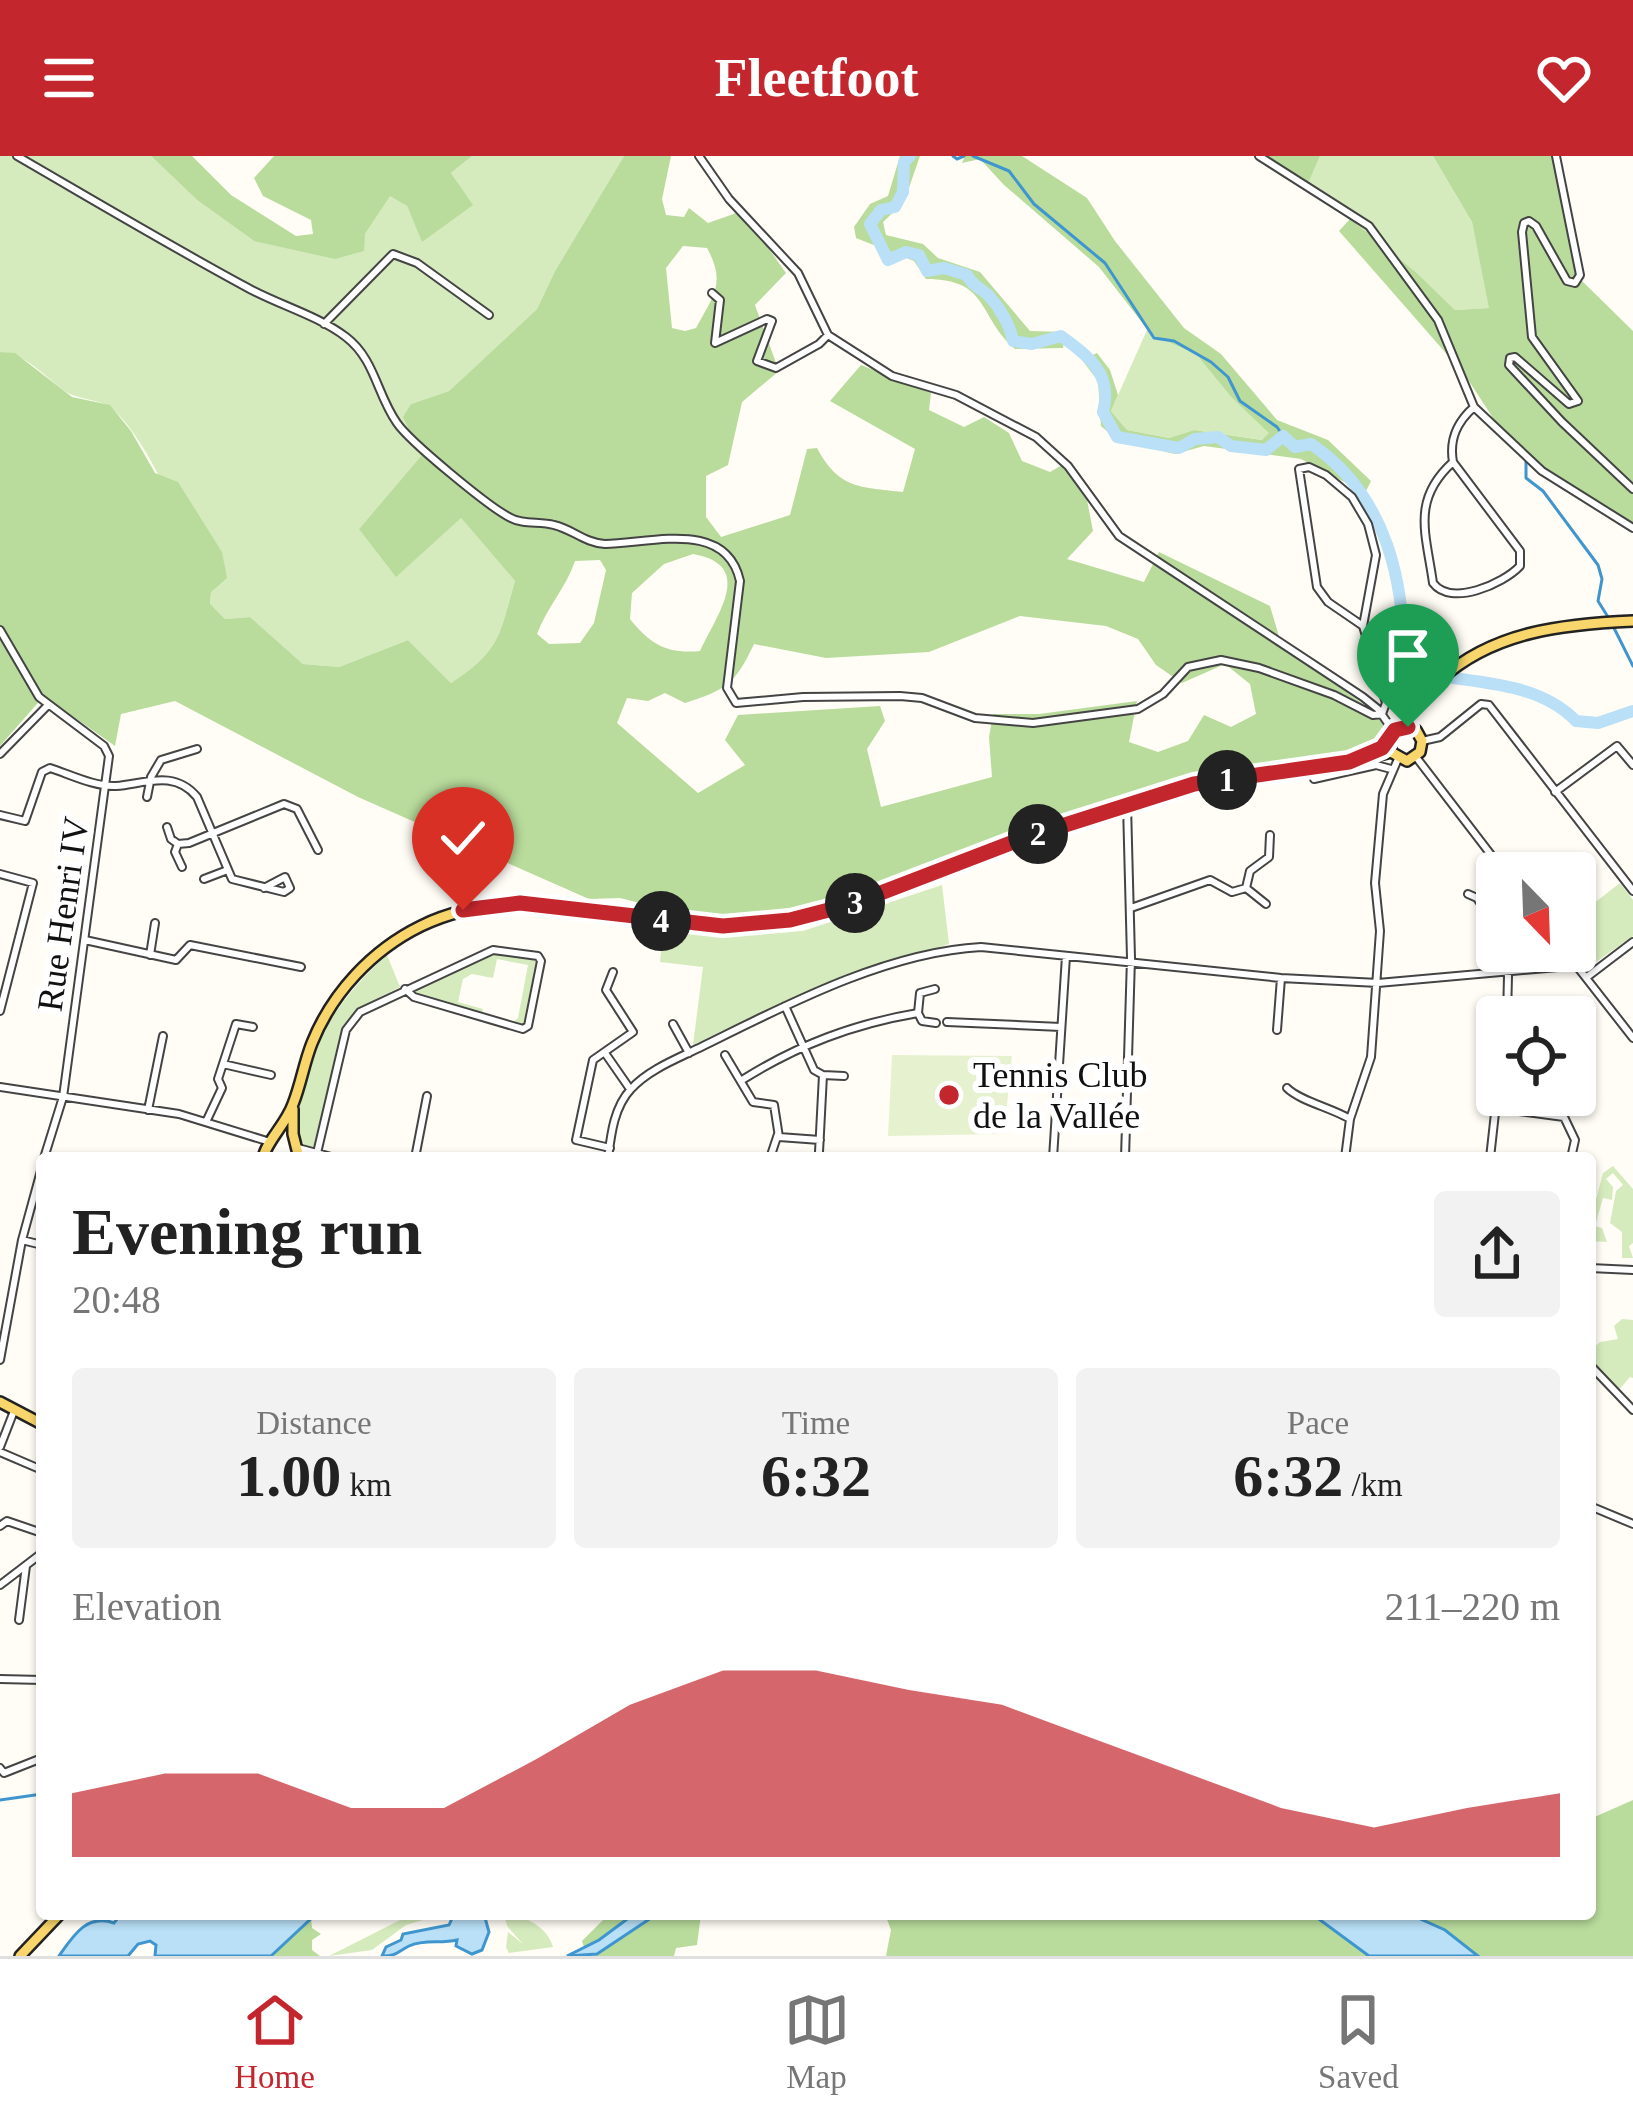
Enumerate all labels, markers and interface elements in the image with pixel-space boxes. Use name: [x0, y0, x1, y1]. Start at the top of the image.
icon: menu: [36, 45, 102, 111]
icon: heart: [1531, 45, 1597, 111]
text: Fleetfoot: [715, 48, 918, 108]
pin: [1357, 604, 1459, 727]
icon: arrive: [1375, 622, 1441, 688]
pin: 1: [1197, 750, 1257, 810]
text: 1: [1219, 762, 1235, 798]
pin: [412, 787, 514, 910]
pin: 2: [1008, 804, 1068, 864]
icon: check: [430, 805, 496, 871]
street label: Rue Henri IV: [30, 814, 96, 1014]
text: 2: [1030, 816, 1046, 852]
north arrow: [1476, 852, 1596, 972]
map controls: [1476, 852, 1596, 1116]
pin: 3: [825, 873, 885, 933]
text: 3: [847, 885, 863, 921]
pin: 4: [631, 891, 691, 951]
text: 4: [653, 903, 669, 939]
button: locate: [1476, 996, 1596, 1116]
place label: Tennis Club de la Vallée: [973, 1055, 1147, 1136]
marker: Tennis Club de la Vallée: [936, 1082, 962, 1108]
button: share: [1434, 1191, 1560, 1317]
text: Evening run: [72, 1195, 422, 1268]
text: 20:48: [72, 1278, 161, 1321]
text: Distance: [256, 1405, 372, 1441]
text: Time: [782, 1405, 850, 1441]
text: Pace: [1287, 1405, 1349, 1441]
text: 1.00: [236, 1443, 341, 1509]
text: 6:32: [761, 1443, 871, 1509]
text: 6:32: [1233, 1443, 1343, 1509]
text: km: [341, 1467, 392, 1503]
text: /km: [1343, 1467, 1403, 1503]
text: Elevation: [72, 1585, 221, 1628]
text: 211–220 m: [1385, 1585, 1560, 1628]
tab: Home: [234, 1987, 315, 2096]
tab: Map: [784, 1987, 850, 2096]
tab: Saved: [1318, 1987, 1399, 2096]

